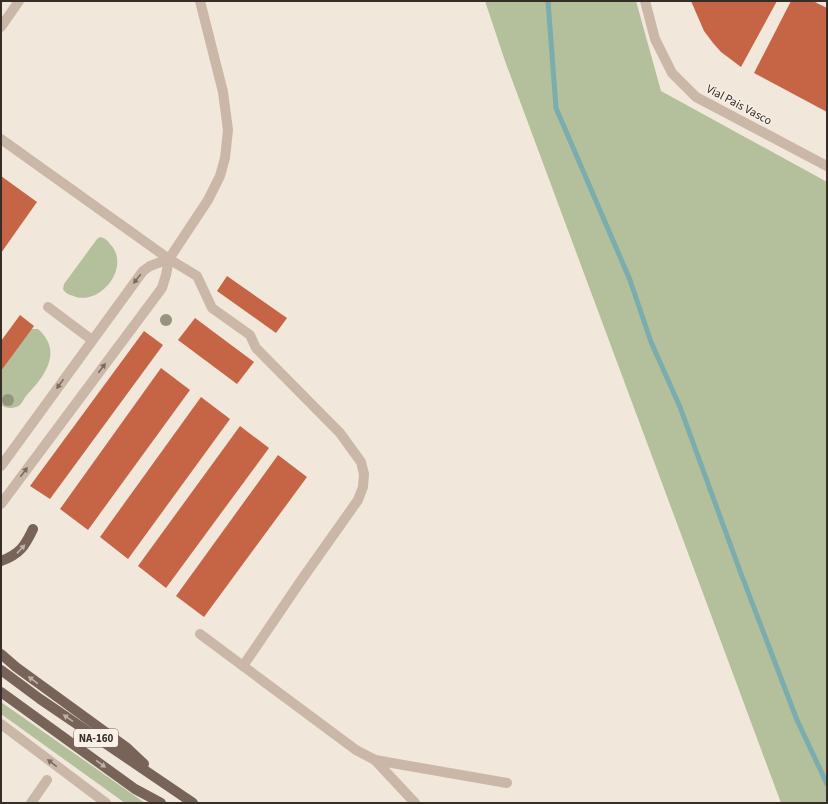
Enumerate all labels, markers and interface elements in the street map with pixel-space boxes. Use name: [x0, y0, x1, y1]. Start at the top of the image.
street label: Vial Pais Vasco: [703, 81, 775, 129]
one-way arrow: [132, 274, 141, 285]
one-way arrow: [98, 363, 106, 374]
one-way arrow: [56, 379, 64, 390]
one-way arrow: [20, 467, 28, 478]
one-way arrow: [16, 544, 26, 554]
one-way arrow: [28, 676, 39, 684]
one-way arrow: [63, 714, 74, 722]
road number: NA-160: [74, 729, 118, 747]
one-way arrow: [47, 759, 57, 767]
one-way arrow: [96, 760, 106, 768]

